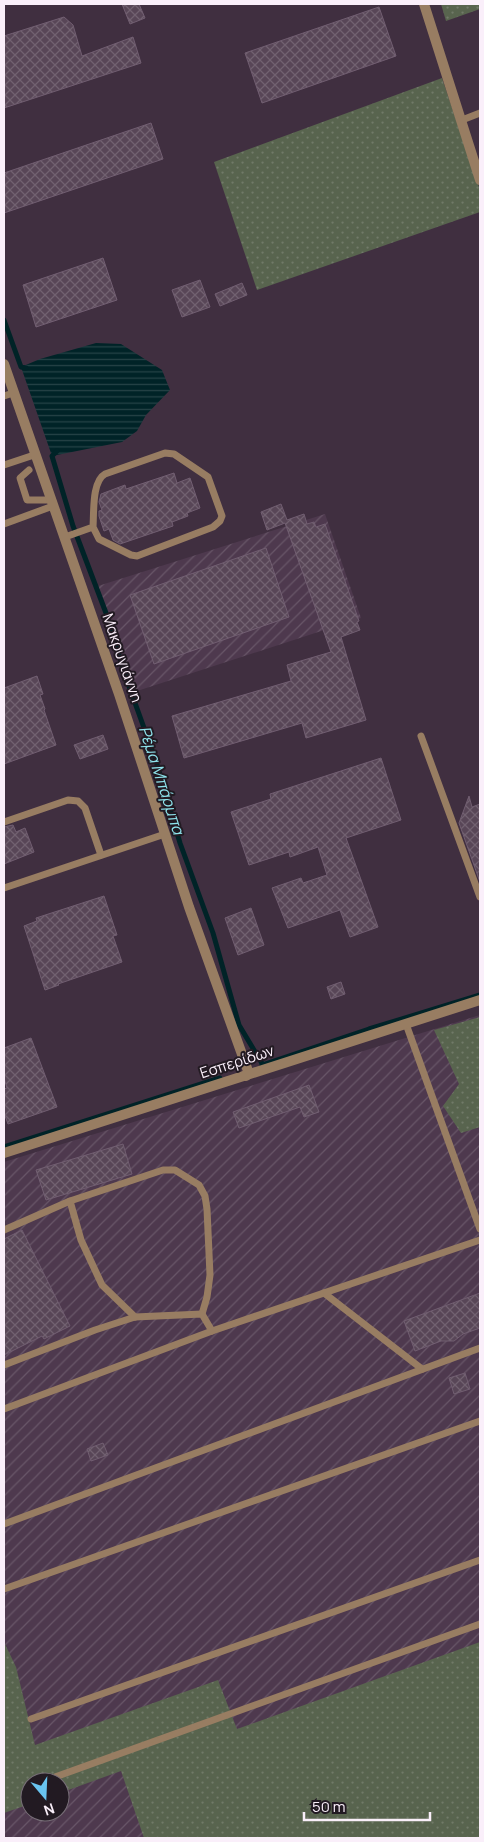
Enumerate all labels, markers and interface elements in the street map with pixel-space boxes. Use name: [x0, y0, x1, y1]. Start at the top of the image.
street label: Μακρυγιάννη: [97, 611, 148, 705]
water label: Ρέμα Μπάρμπα: [134, 723, 190, 838]
street label: Εσπερίδων: [197, 1040, 277, 1083]
north arrow: [20, 1772, 70, 1822]
scale bar: [304, 1790, 430, 1822]
text: 50 m: [312, 1796, 346, 1817]
text: N: [42, 1799, 57, 1820]

